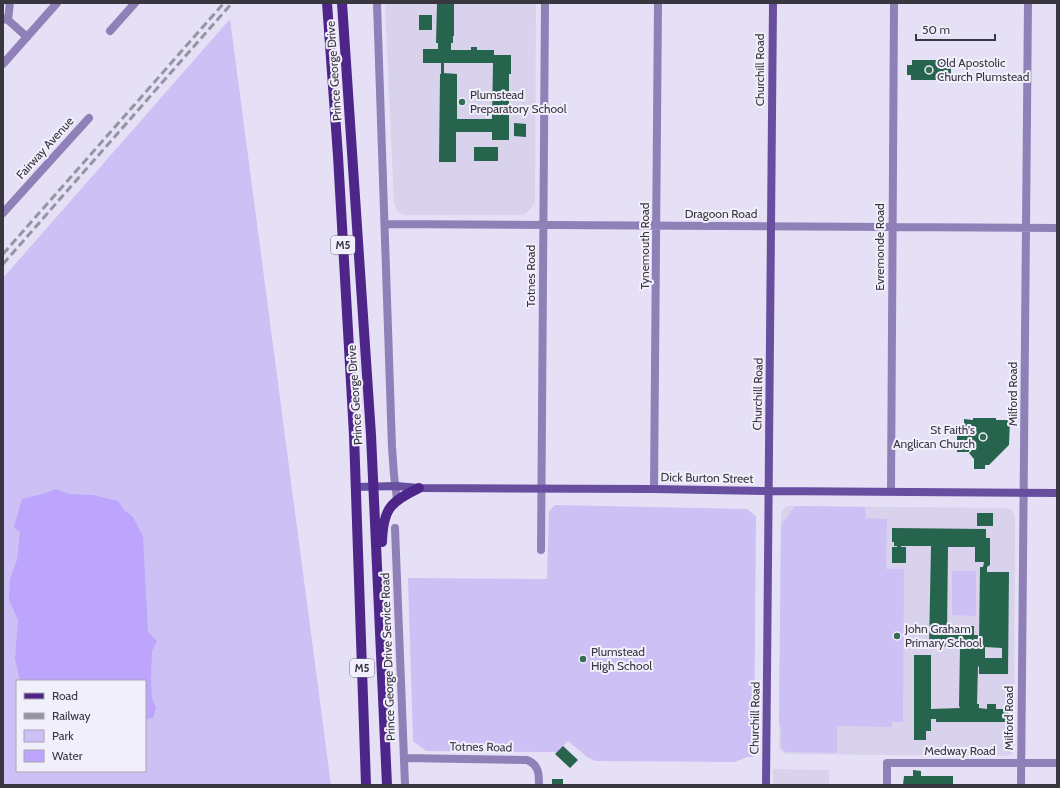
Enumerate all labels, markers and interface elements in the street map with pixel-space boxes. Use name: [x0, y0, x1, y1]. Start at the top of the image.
scale bar: [916, 16, 995, 42]
street label: Prince George Drive: [323, 21, 344, 122]
text: 50 m: [922, 22, 950, 37]
street label: Churchill Road: [752, 34, 767, 106]
place label: Old Apostolic Church Plumstead: [937, 55, 1029, 84]
marker: Old Apostolic Church Plumstead: [924, 65, 934, 75]
place label: Plumstead Preparatory School: [470, 87, 567, 116]
marker: Plumstead Preparatory School: [457, 97, 467, 107]
street label: Fairway Avenue: [13, 113, 77, 182]
street label: Tynemouth Road: [637, 203, 652, 289]
street label: Evremonde Road: [872, 203, 887, 291]
street label: Dragoon Road: [685, 206, 757, 221]
road number: M5: [331, 236, 355, 254]
street label: Totnes Road: [523, 245, 538, 307]
street label: Prince George Drive: [344, 345, 365, 446]
street label: Churchill Road: [749, 358, 766, 430]
street label: Milford Road: [1005, 362, 1020, 426]
place label: St Faith's Anglican Church: [893, 422, 975, 451]
marker: St Faith's Anglican Church: [978, 432, 988, 442]
street label: Dick Burton Street: [661, 469, 754, 486]
street label: Prince George Drive Service Road: [377, 573, 398, 742]
place label: John Graham Primary School: [904, 621, 982, 650]
marker: John Graham Primary School: [892, 631, 902, 641]
place label: Plumstead High School: [591, 644, 652, 673]
marker: Plumstead High School: [578, 654, 588, 664]
road number: M5: [350, 659, 374, 677]
legend: [16, 680, 146, 772]
street label: Churchill Road: [746, 682, 763, 754]
street label: Milford Road: [1001, 686, 1016, 750]
text: Road: [52, 688, 78, 703]
text: Railway: [52, 708, 90, 723]
text: Park: [52, 728, 74, 743]
street label: Totnes Road: [450, 738, 512, 755]
street label: Medway Road: [924, 743, 996, 758]
text: Water: [52, 748, 83, 763]

